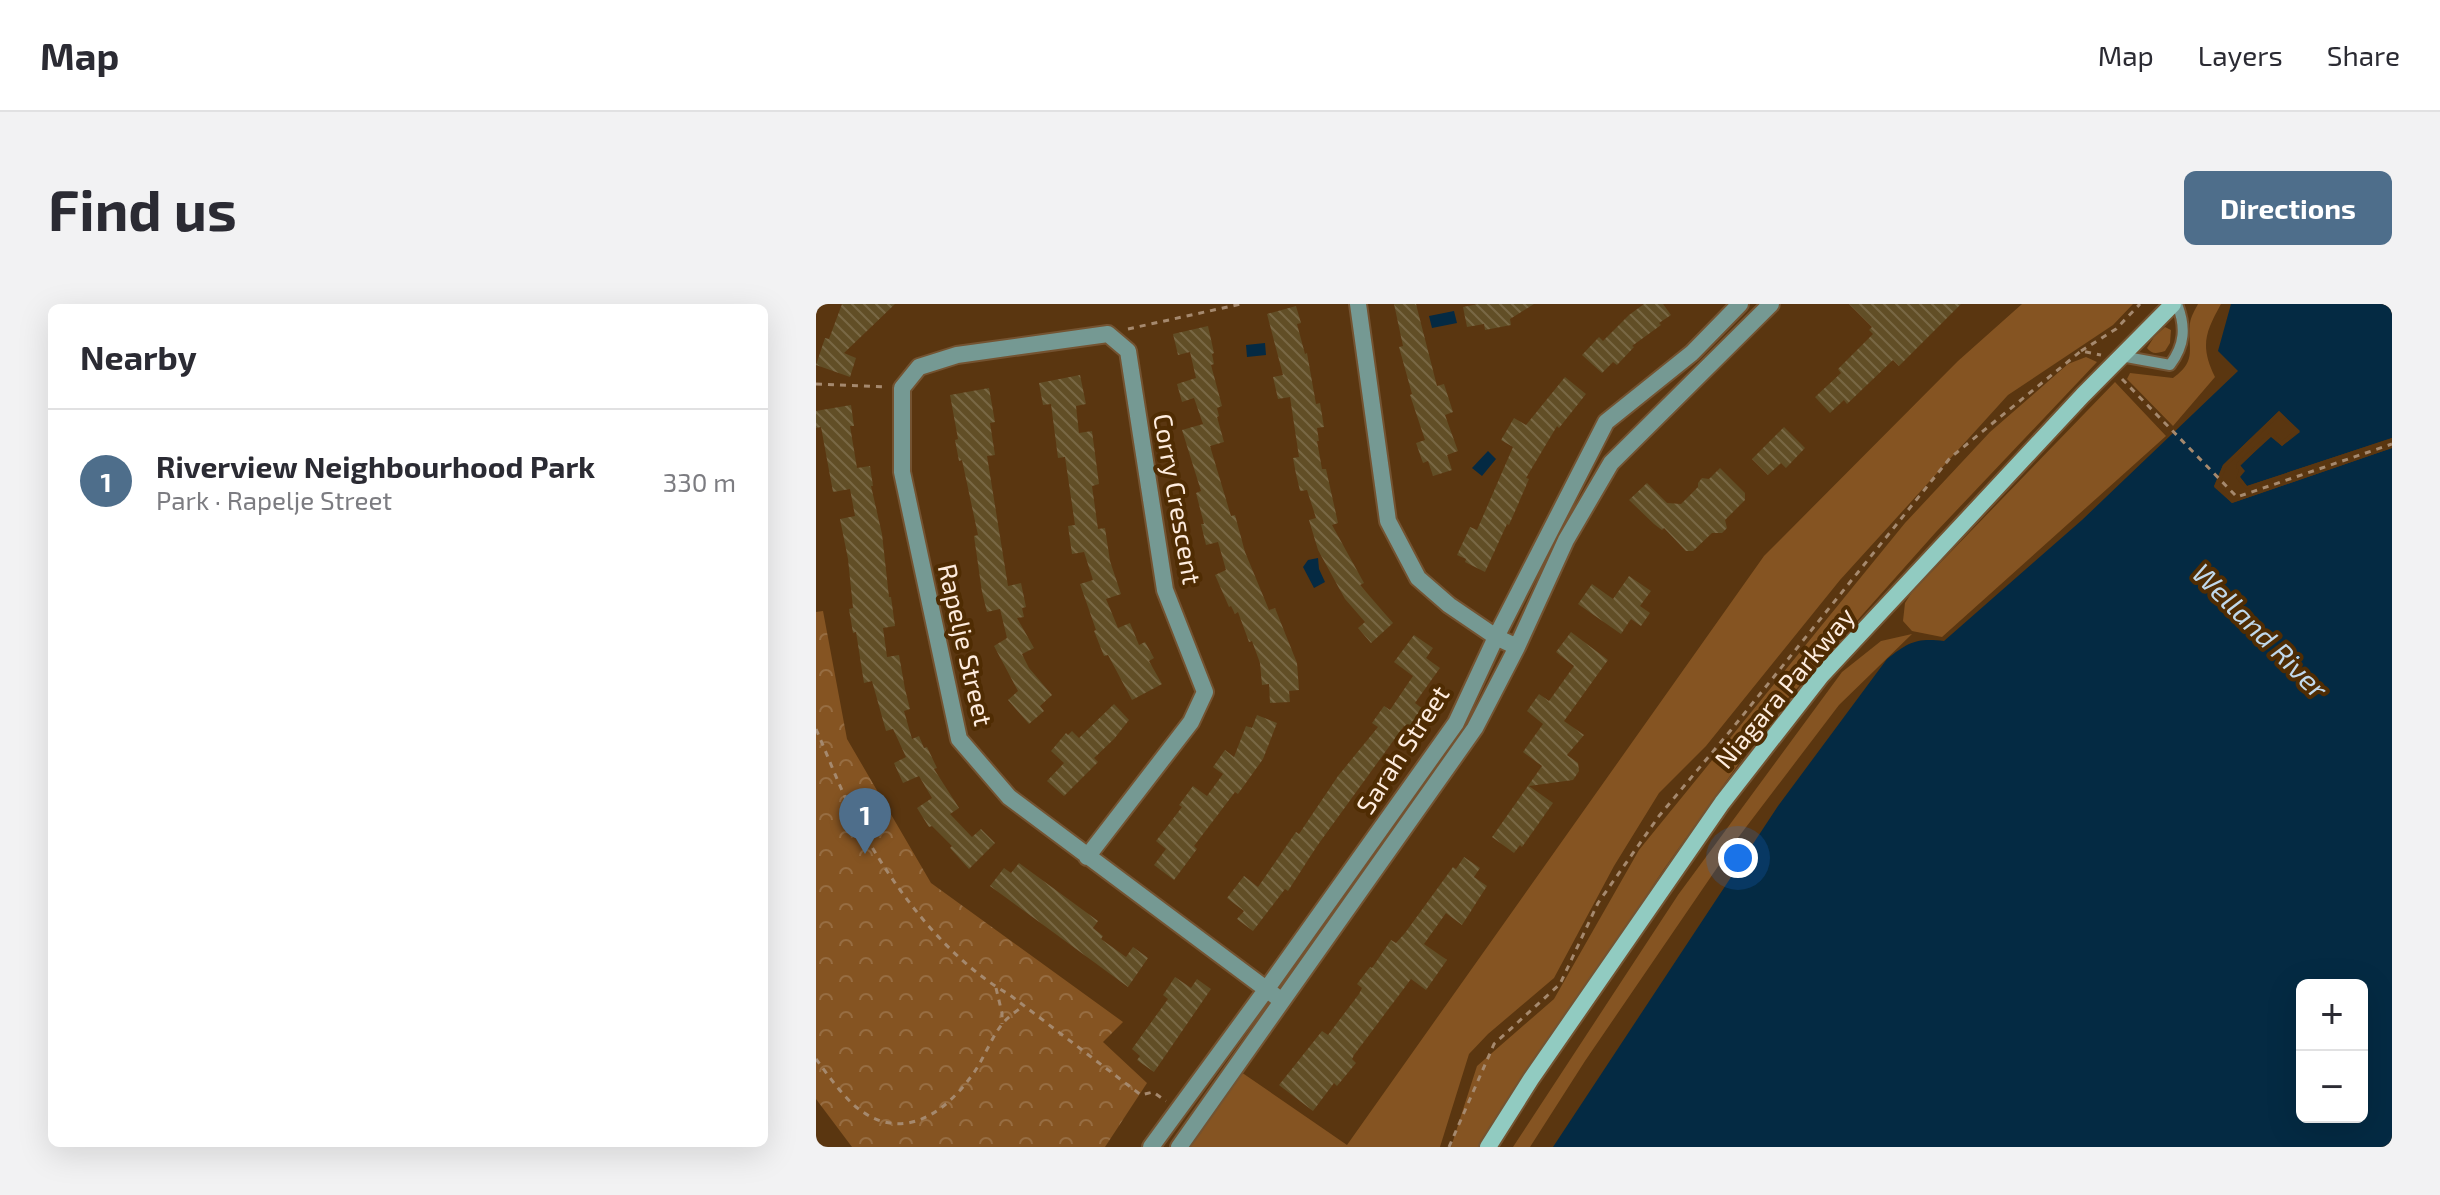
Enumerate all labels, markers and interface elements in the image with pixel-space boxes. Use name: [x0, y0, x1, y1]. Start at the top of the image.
text: Map: [40, 32, 119, 78]
text: Map: [2098, 38, 2154, 72]
text: Layers: [2198, 38, 2283, 72]
text: Share: [2327, 38, 2400, 72]
button: Directions: [2184, 171, 2392, 245]
text: Find us: [48, 175, 237, 242]
text: Nearby: [80, 336, 197, 377]
street label: Corry Crescent: [1148, 411, 1209, 587]
text: Riverview Neighbourhood Park: [156, 448, 595, 484]
text: 1: [100, 466, 112, 497]
text: 330 m: [663, 466, 736, 497]
text: Park · Rapelje Street: [156, 484, 392, 515]
water label: Welland River: [2186, 556, 2336, 706]
street label: Rapelje Street: [933, 560, 1000, 729]
street label: Niagara Parkway: [1707, 600, 1860, 774]
street label: Sarah Street: [1349, 679, 1455, 819]
pin: 1: [839, 788, 891, 854]
your location: [1718, 838, 1758, 878]
map controls: [2296, 979, 2368, 1123]
button: +: [2296, 979, 2368, 1051]
button: −: [2296, 1051, 2368, 1123]

